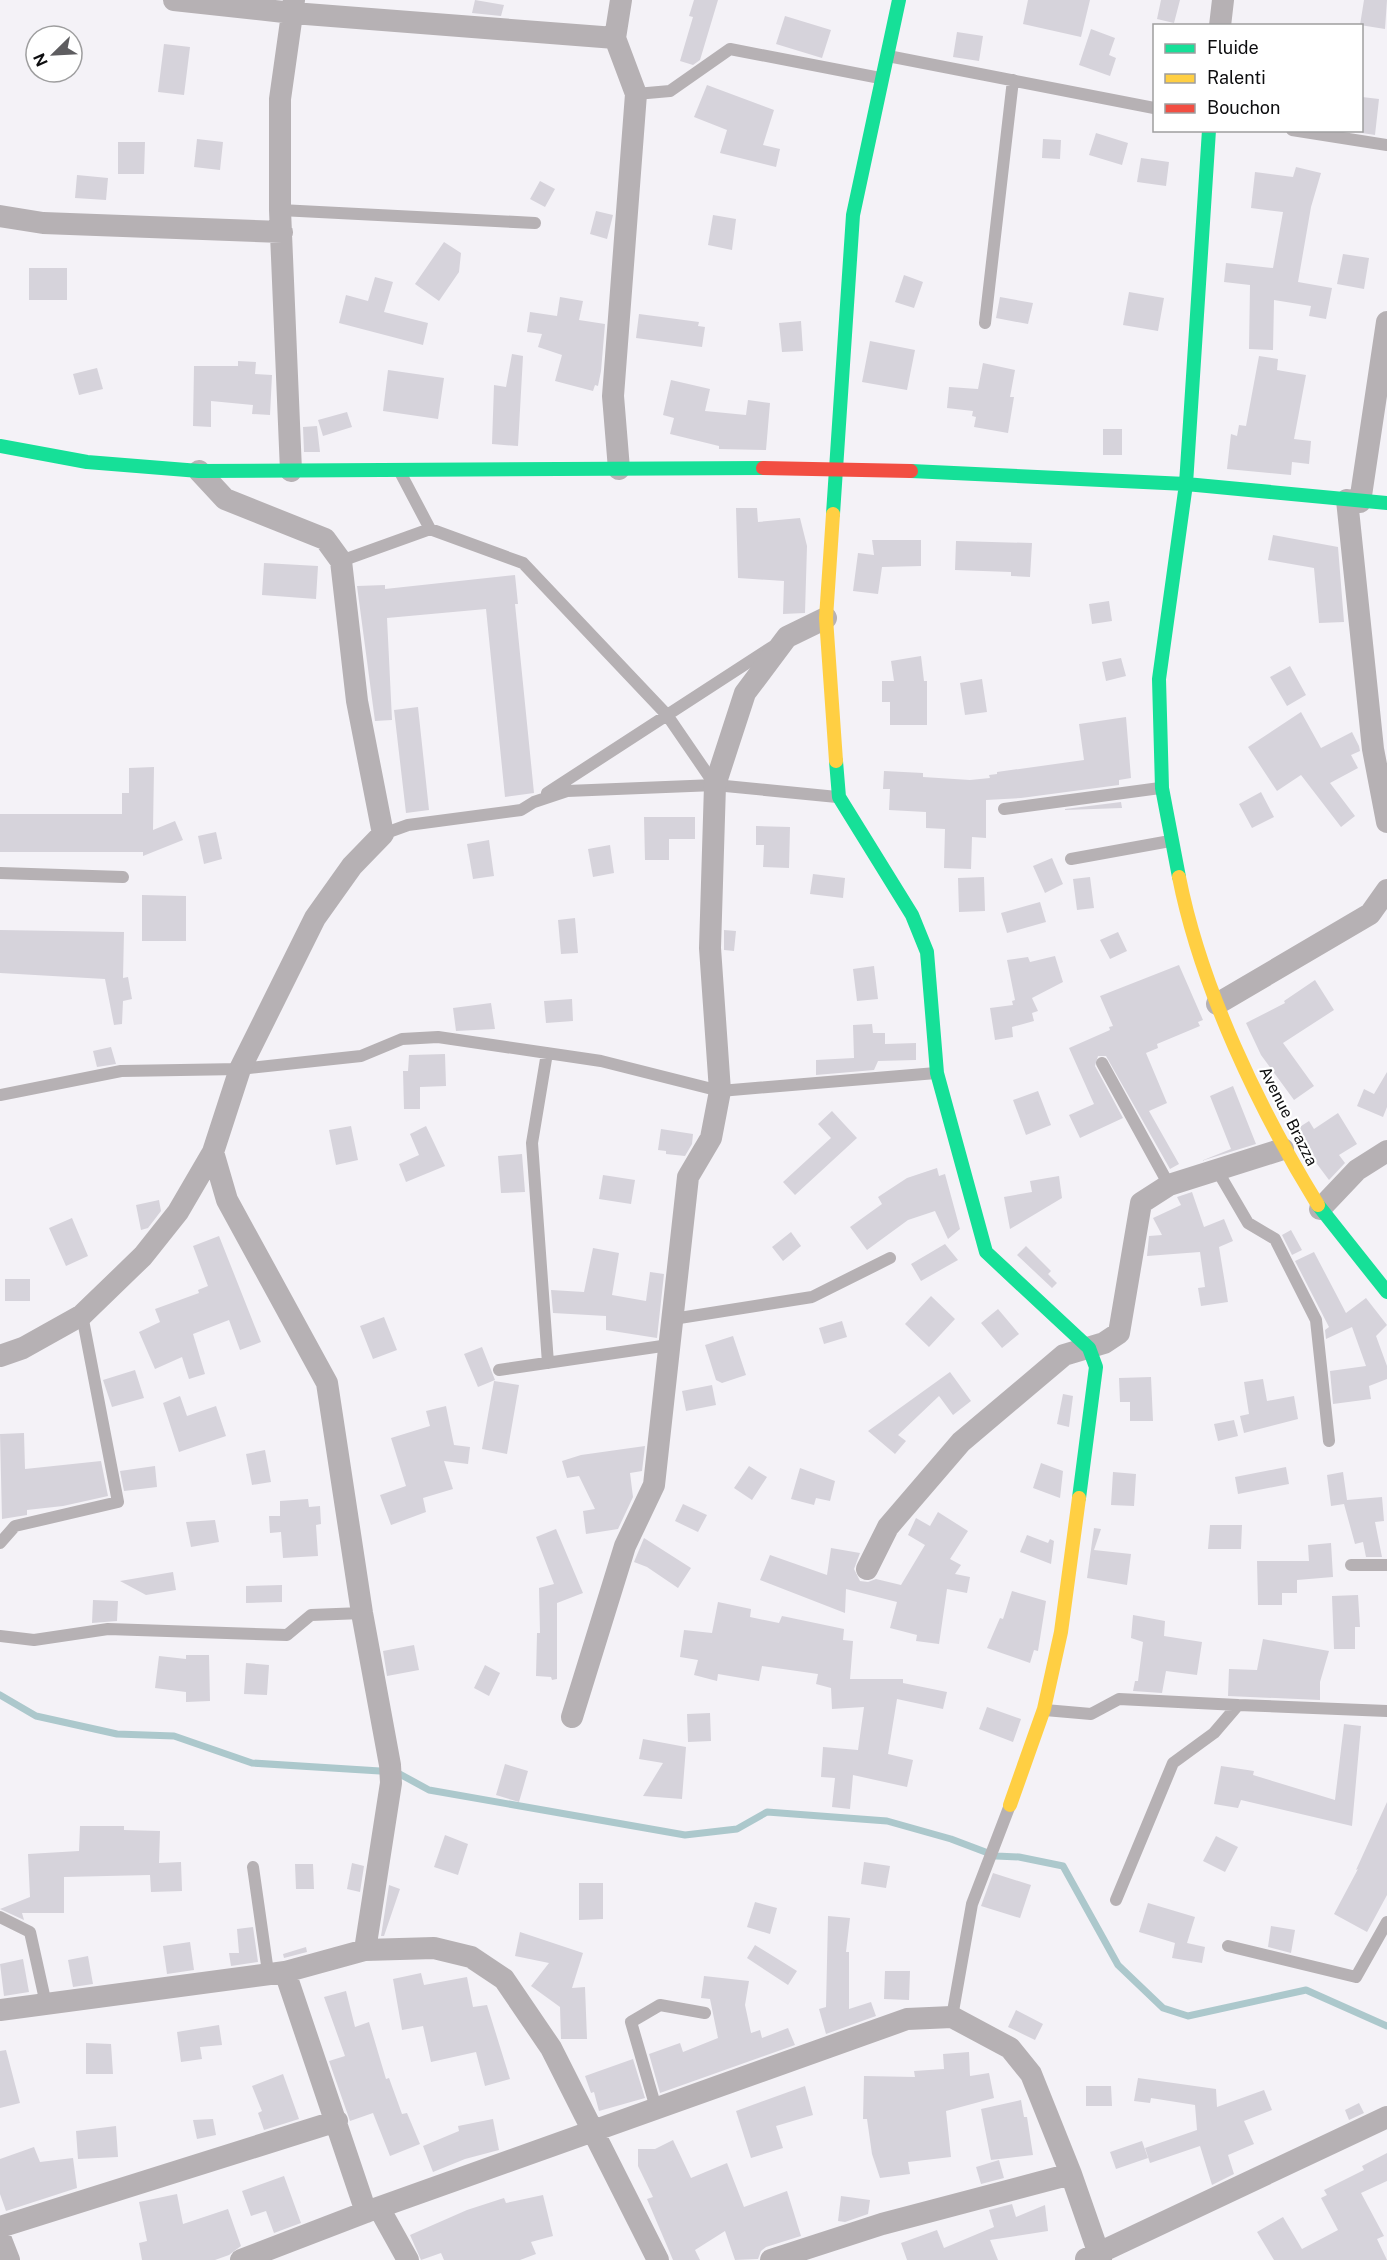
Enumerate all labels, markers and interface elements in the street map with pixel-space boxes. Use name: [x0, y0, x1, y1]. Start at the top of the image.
north arrow: [24, 24, 84, 84]
legend: [1153, 24, 1363, 132]
text: Fluide: [1207, 37, 1259, 58]
text: N: [30, 50, 52, 69]
text: Ralenti: [1207, 67, 1266, 88]
text: Bouchon: [1207, 97, 1280, 118]
street label: Avenue Brazza: [1255, 1063, 1322, 1169]

